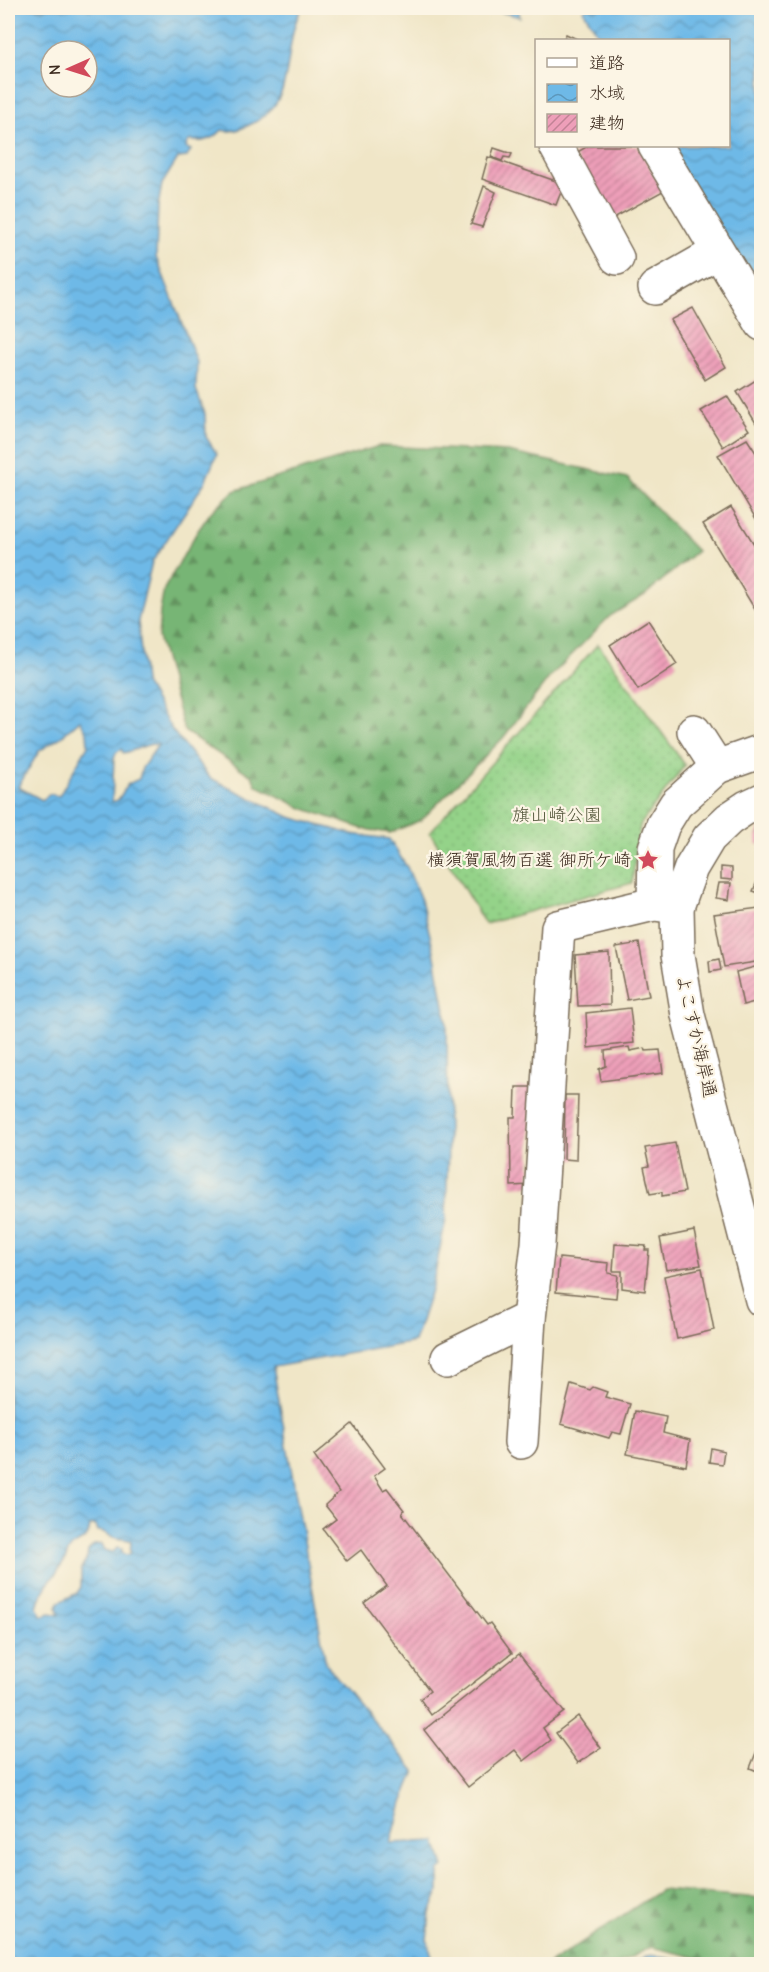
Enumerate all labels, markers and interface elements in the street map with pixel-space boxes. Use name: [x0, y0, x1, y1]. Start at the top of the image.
north arrow: [39, 39, 99, 99]
legend: [535, 39, 730, 147]
text: 道路: [589, 53, 625, 74]
text: N: [46, 64, 64, 75]
text: 水域: [589, 83, 625, 104]
text: 建物: [589, 113, 625, 134]
park label: 旗山崎公園: [512, 805, 602, 826]
place icon: 横須賀風物百選 御所ケ崎: [636, 848, 660, 872]
place label: 横須賀風物百選 御所ケ崎: [427, 850, 631, 871]
street label: よこすか海岸通: [672, 972, 720, 1100]

